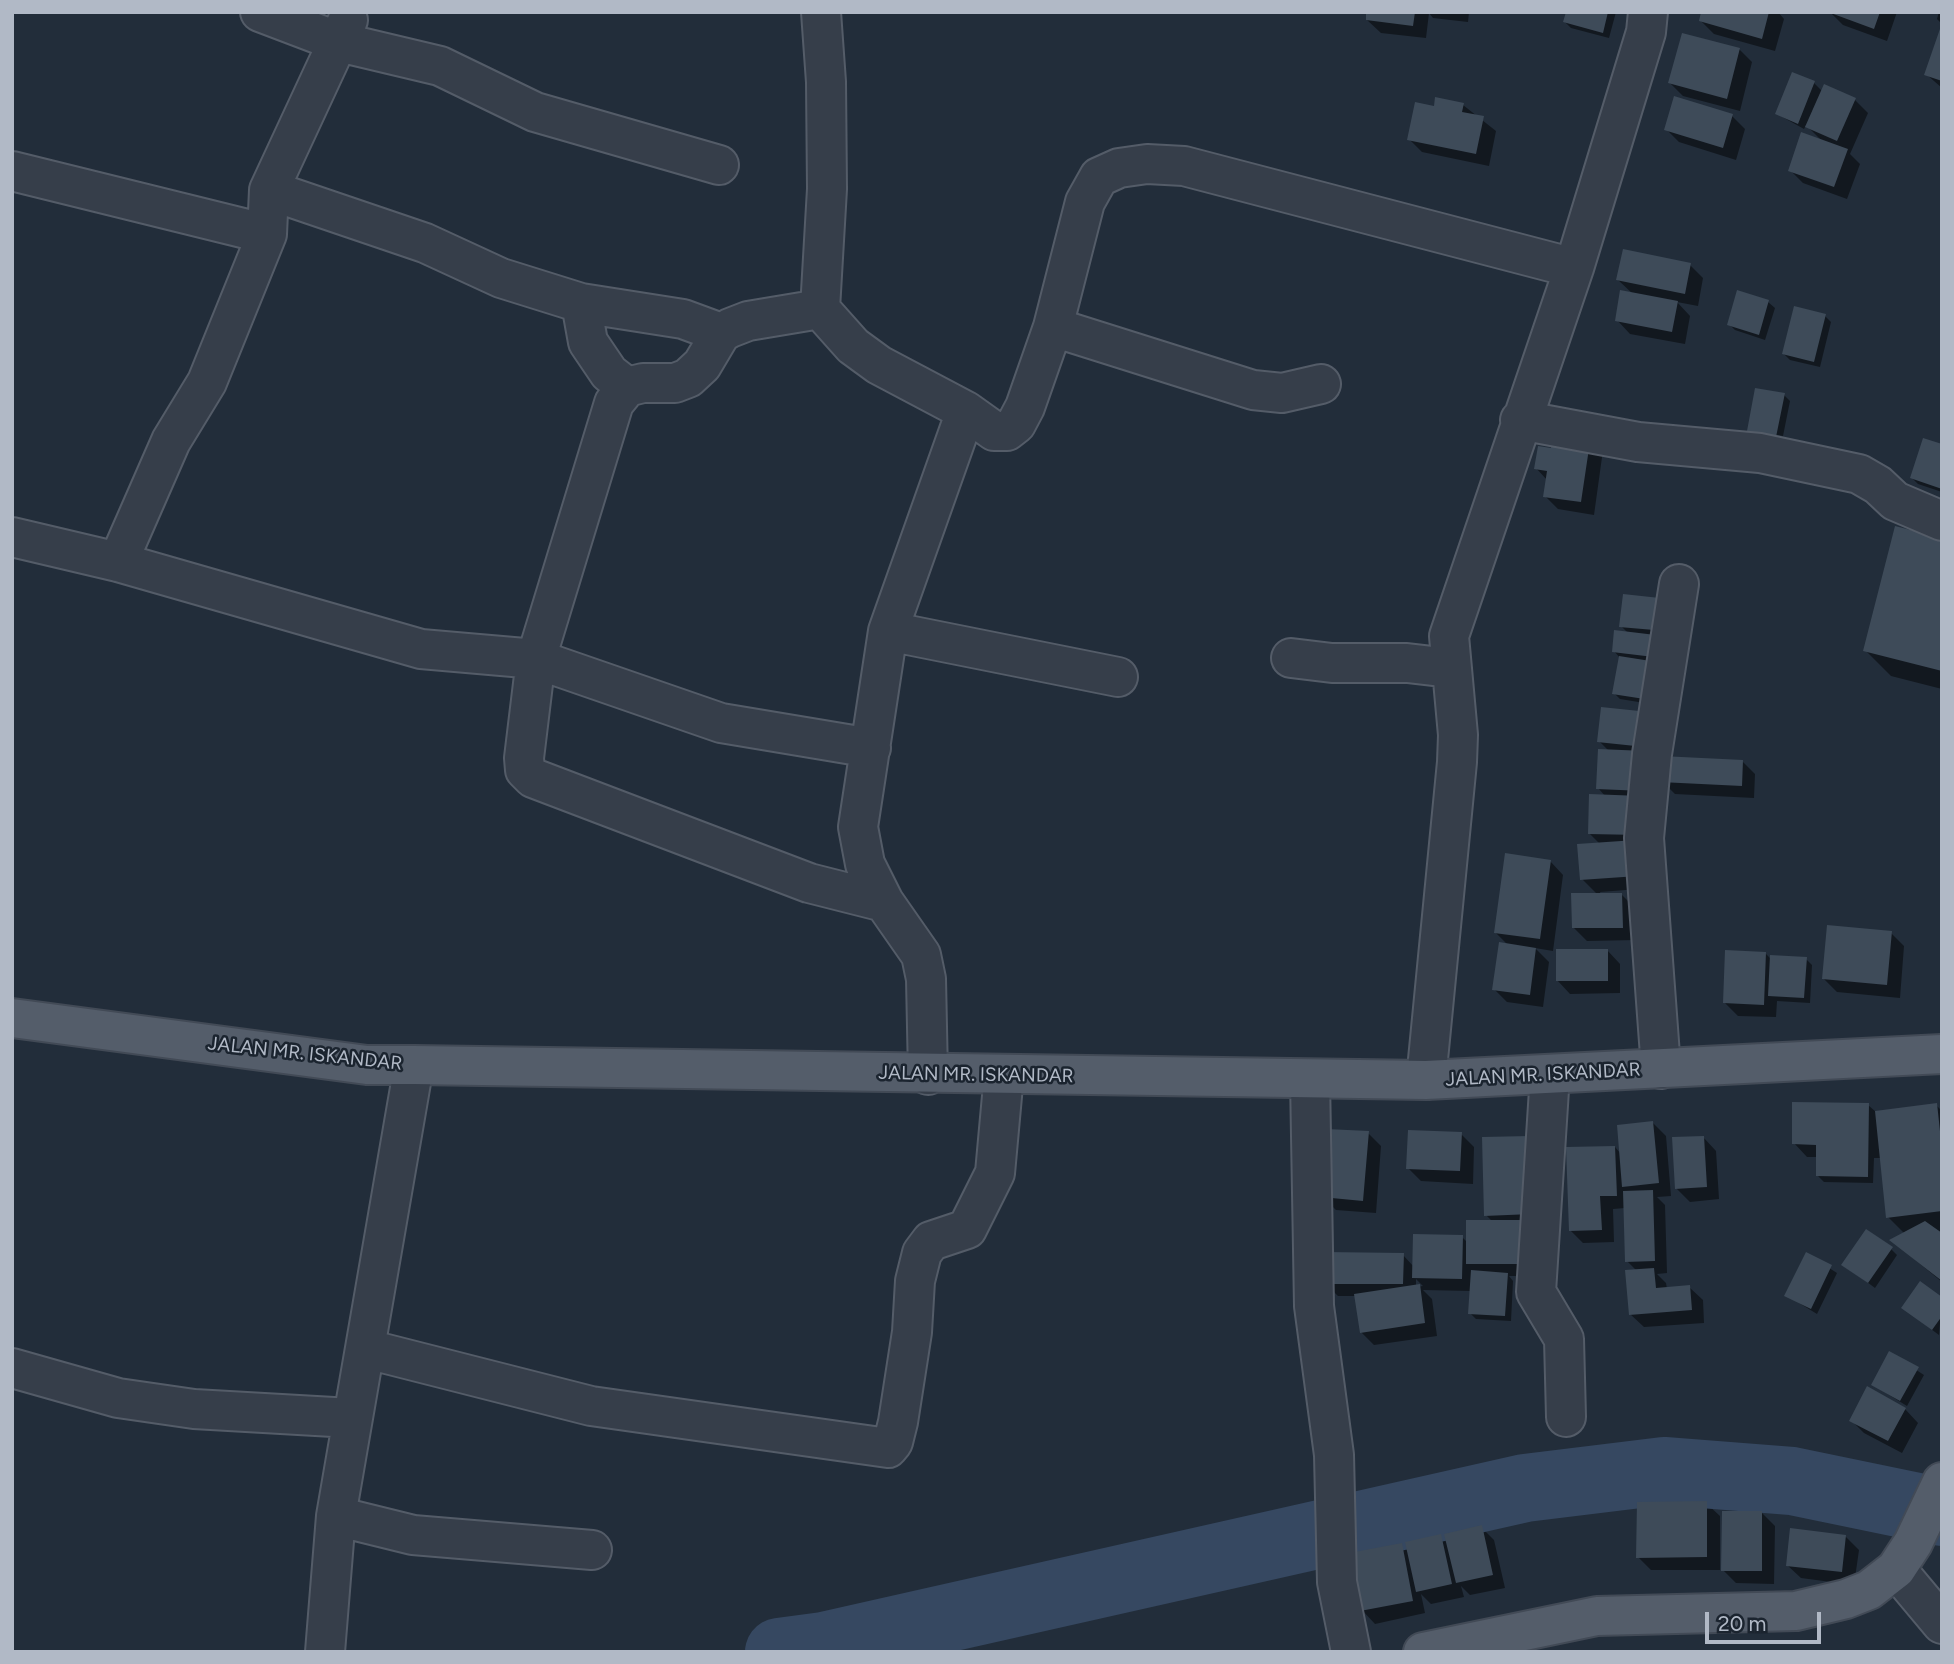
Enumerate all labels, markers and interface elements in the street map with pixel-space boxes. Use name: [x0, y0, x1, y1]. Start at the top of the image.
street label: JALAN MR. ISKANDAR: [207, 1032, 403, 1076]
street label: JALAN MR. ISKANDAR: [1445, 1059, 1641, 1091]
street label: JALAN MR. ISKANDAR: [878, 1062, 1074, 1088]
scale bar: [1709, 1598, 1825, 1642]
text: 20 m: [1718, 1611, 1766, 1636]

